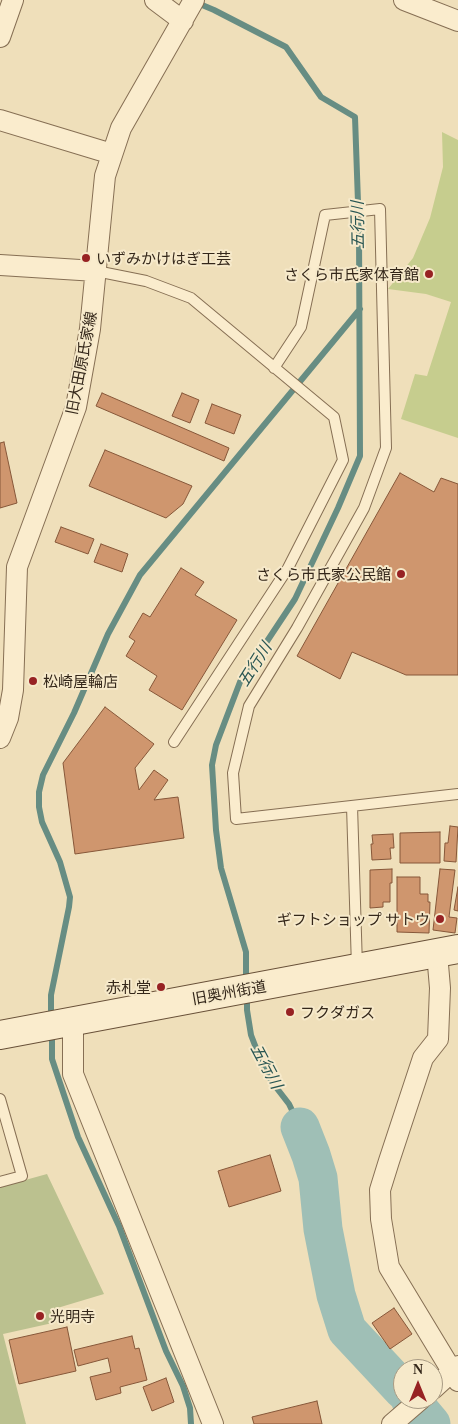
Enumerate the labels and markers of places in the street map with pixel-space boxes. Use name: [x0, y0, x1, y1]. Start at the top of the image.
place label: いずみかけはぎ工芸: [96, 249, 231, 267]
marker: いずみかけはぎ工芸: [80, 252, 92, 264]
place label: さくら市氏家体育館: [284, 265, 419, 283]
marker: さくら市氏家体育館: [423, 268, 435, 280]
place label: さくら市氏家公民館: [256, 565, 391, 583]
marker: さくら市氏家公民館: [395, 568, 407, 580]
place label: 松崎屋輪店: [43, 672, 118, 690]
marker: 松崎屋輪店: [27, 675, 39, 687]
place label: ギフトショップ サトウ: [277, 910, 430, 928]
marker: ギフトショップ サトウ: [434, 913, 446, 925]
place label: 赤札堂: [106, 978, 151, 996]
marker: 赤札堂: [155, 981, 167, 993]
place label: フクダガス: [300, 1003, 375, 1021]
marker: フクダガス: [284, 1006, 296, 1018]
place label: 光明寺: [50, 1307, 95, 1325]
marker: 光明寺: [34, 1310, 46, 1322]

